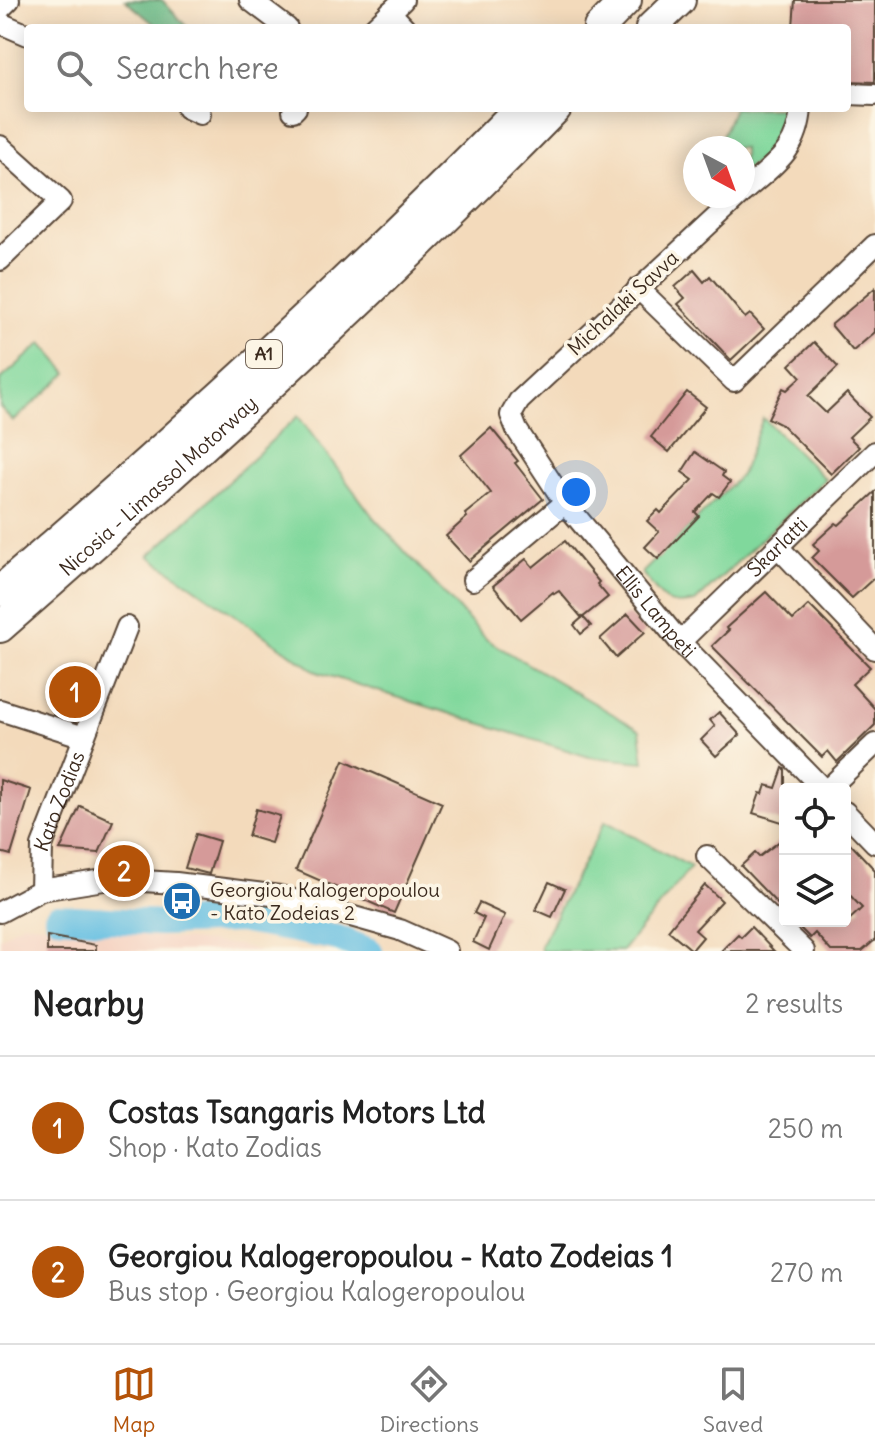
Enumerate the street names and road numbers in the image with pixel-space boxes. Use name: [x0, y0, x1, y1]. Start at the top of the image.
street label: Michalaki Savva: [562, 245, 683, 360]
road number: A1: [246, 340, 282, 368]
street label: Nicosia - Limassol Motorway: [54, 390, 262, 581]
street label: Skarlatti: [742, 512, 813, 582]
street label: Ellis Lampeti: [610, 561, 701, 663]
street label: Kato Zodias: [28, 747, 90, 855]

